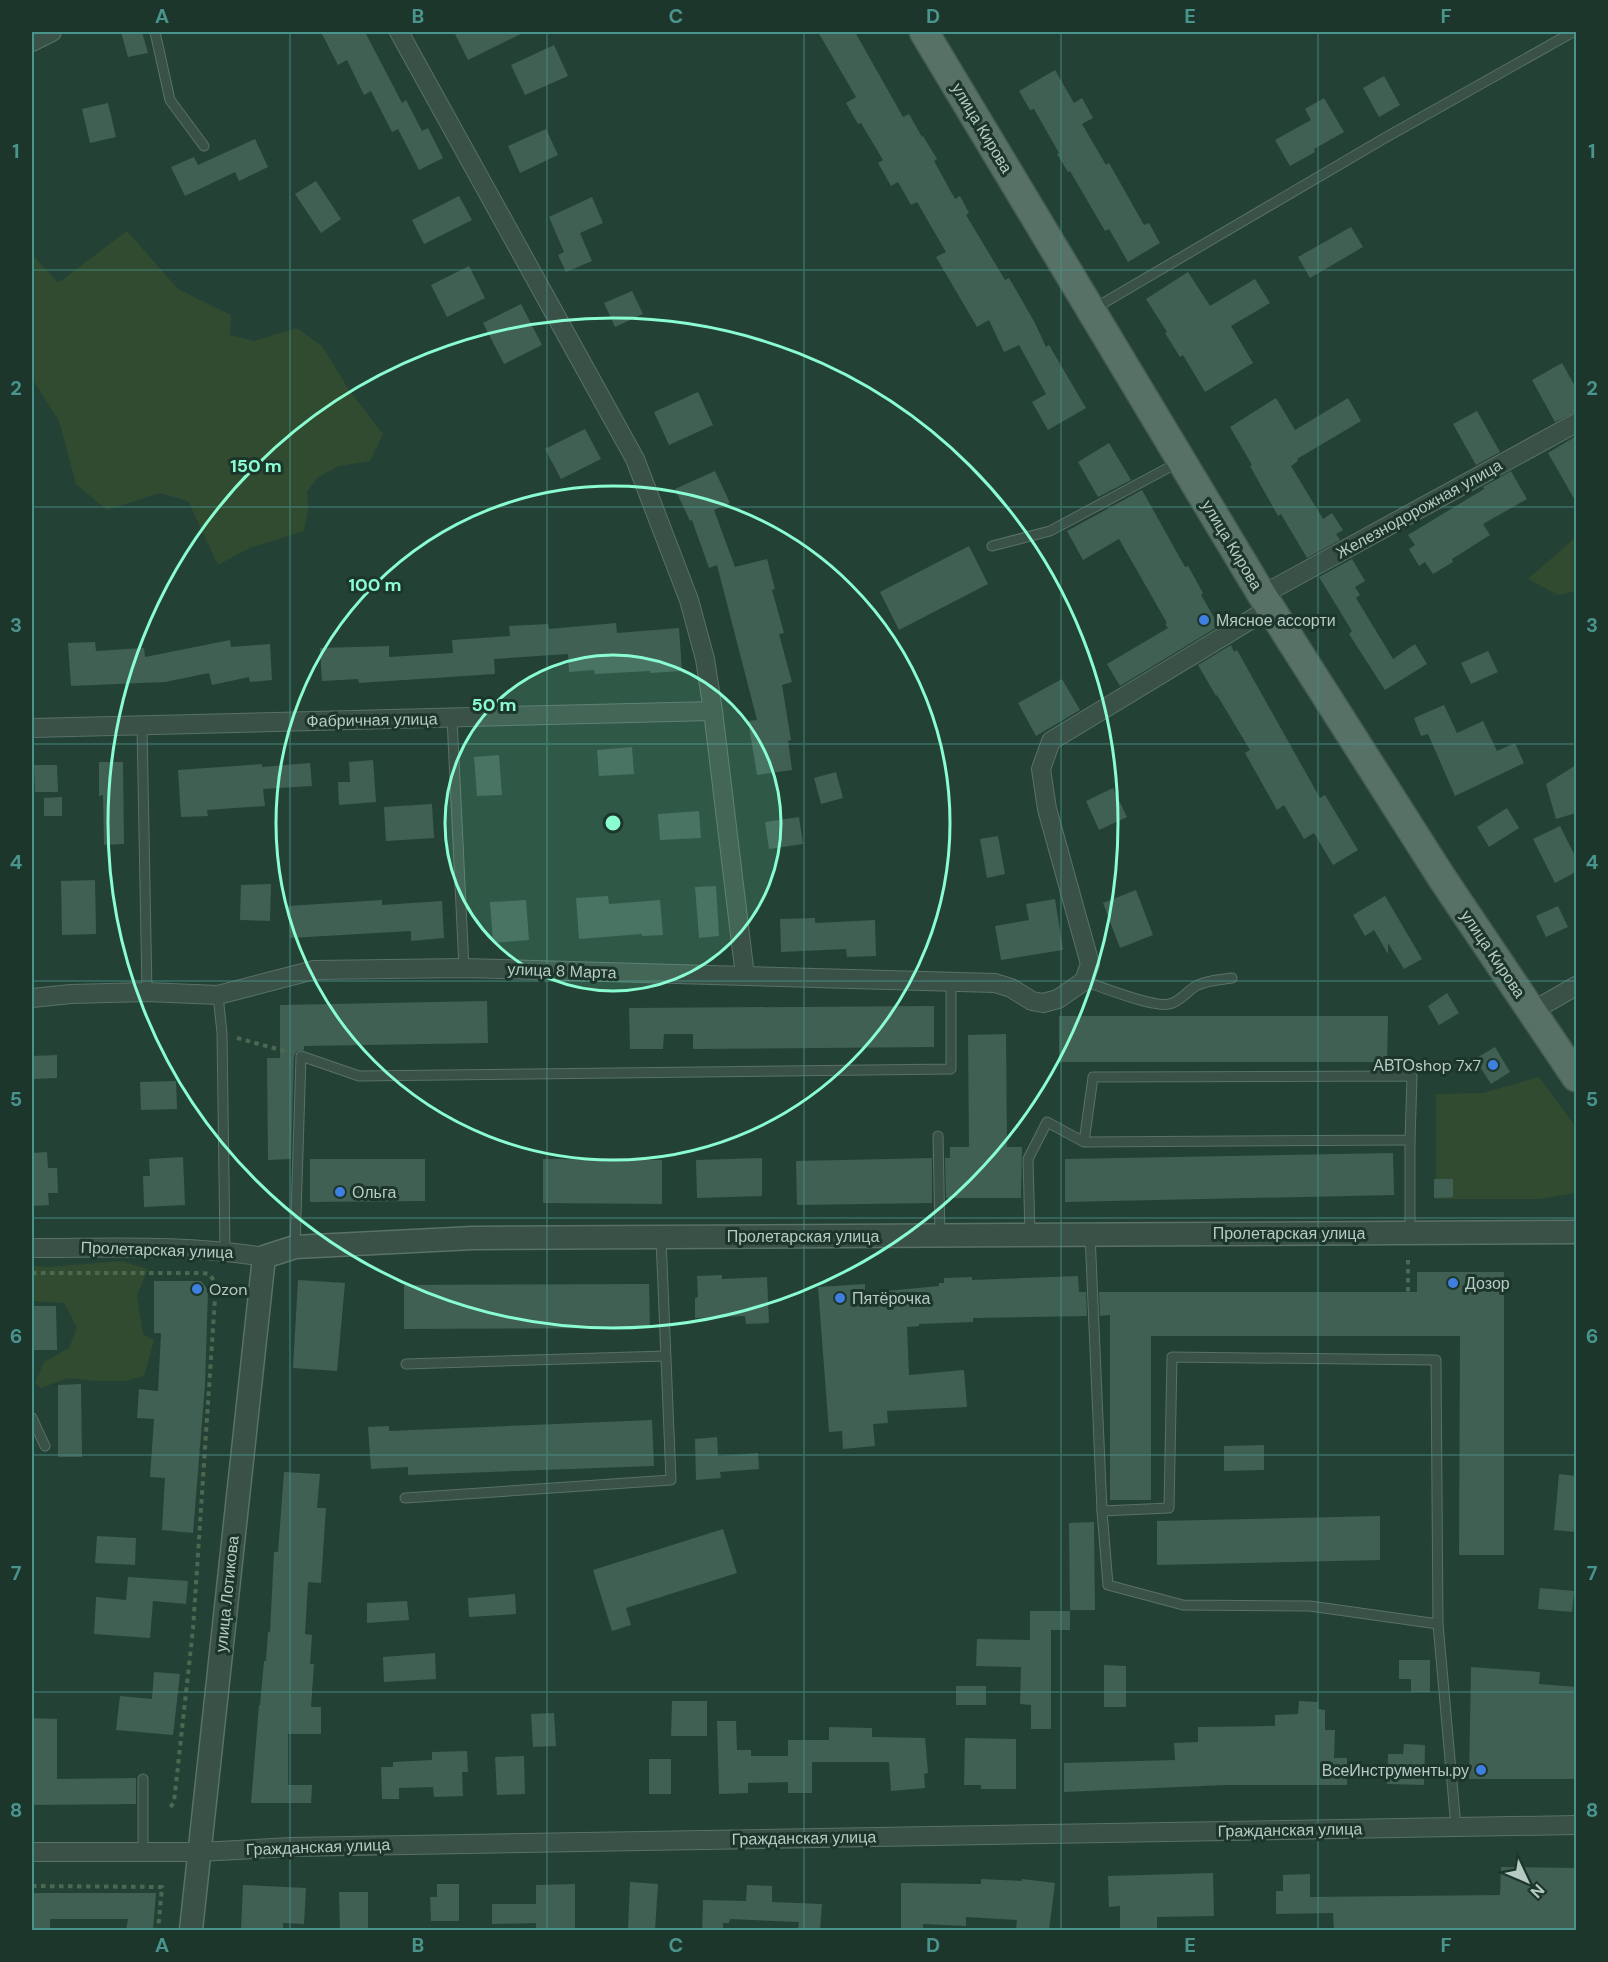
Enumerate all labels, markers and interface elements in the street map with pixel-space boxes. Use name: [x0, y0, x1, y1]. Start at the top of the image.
text: A: [155, 3, 169, 29]
text: B: [412, 3, 424, 29]
text: C: [669, 3, 683, 29]
text: D: [926, 3, 940, 29]
text: E: [1184, 3, 1196, 29]
text: F: [1440, 3, 1452, 29]
street label: улица Кирова: [947, 79, 1017, 177]
text: 1: [12, 138, 20, 164]
text: 1: [1588, 138, 1596, 164]
text: 2: [10, 375, 22, 401]
text: 2: [1586, 375, 1598, 401]
text: 150 m: [230, 454, 282, 478]
street label: Железнодорожная улица: [1332, 455, 1506, 563]
street label: улица Кирова: [1197, 496, 1267, 594]
text: 100 m: [348, 573, 402, 597]
place label: Мясное ассорти: [1216, 610, 1336, 631]
text: 3: [10, 612, 22, 638]
text: 3: [1586, 612, 1598, 638]
marker: Мясное ассорти: [1197, 613, 1211, 627]
text: 50 m: [471, 693, 517, 717]
street label: Фабричная улица: [306, 708, 438, 732]
centre of rings: [603, 813, 623, 833]
text: 4: [10, 849, 23, 875]
text: 4: [1586, 849, 1599, 875]
street label: улица Кирова: [1456, 906, 1530, 1002]
street label: улица 8 Марта: [507, 959, 617, 983]
place label: АВТОshop 7x7: [1373, 1055, 1481, 1076]
marker: АВТОshop 7x7: [1486, 1058, 1500, 1072]
text: 5: [10, 1086, 22, 1112]
text: 5: [1586, 1086, 1598, 1112]
place label: Ольга: [352, 1182, 396, 1203]
marker: Ольга: [333, 1185, 347, 1199]
street label: Пролетарская улица: [1213, 1223, 1365, 1244]
street label: Пролетарская улица: [727, 1226, 879, 1247]
street label: Пролетарская улица: [80, 1237, 234, 1263]
place label: Дозор: [1465, 1273, 1510, 1294]
marker: Дозор: [1446, 1276, 1460, 1290]
place label: Ozon: [209, 1279, 247, 1300]
marker: Ozon: [190, 1282, 204, 1296]
place label: Пятёрочка: [852, 1288, 931, 1309]
marker: Пятёрочка: [833, 1291, 847, 1305]
text: 6: [10, 1323, 22, 1349]
text: 6: [1586, 1323, 1598, 1349]
street label: улица Лотикова: [210, 1535, 244, 1653]
text: 7: [11, 1560, 22, 1586]
text: 7: [1587, 1560, 1598, 1586]
place label: ВсеИнструменты.ру: [1322, 1760, 1469, 1781]
marker: ВсеИнструменты.ру: [1474, 1763, 1488, 1777]
text: 8: [10, 1797, 22, 1823]
text: 8: [1586, 1797, 1598, 1823]
street label: Гражданская улица: [1218, 1818, 1363, 1842]
street label: Гражданская улица: [732, 1826, 877, 1850]
street label: Гражданская улица: [245, 1834, 391, 1860]
north arrow: [1497, 1851, 1557, 1911]
text: N: [1526, 1880, 1549, 1903]
text: A: [155, 1932, 169, 1958]
text: B: [412, 1932, 424, 1958]
text: C: [669, 1932, 683, 1958]
text: D: [926, 1932, 940, 1958]
text: E: [1184, 1932, 1196, 1958]
text: F: [1440, 1932, 1452, 1958]

